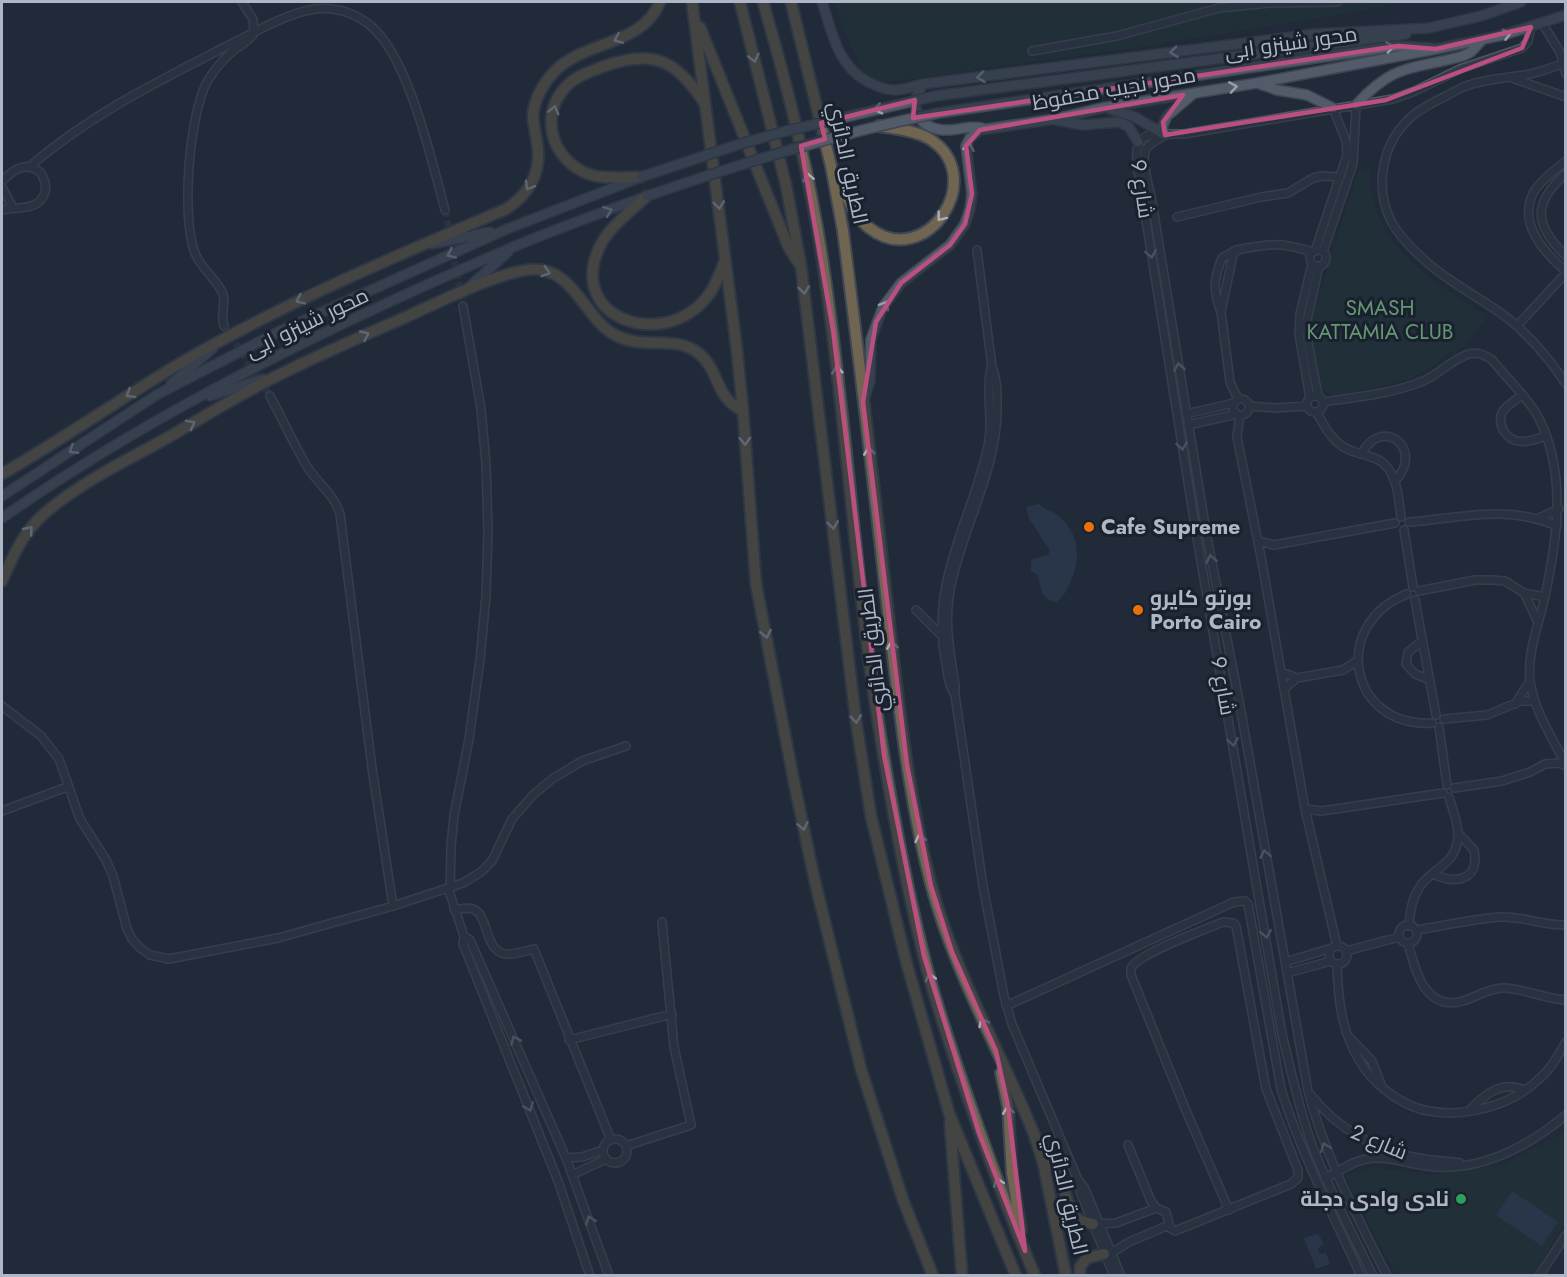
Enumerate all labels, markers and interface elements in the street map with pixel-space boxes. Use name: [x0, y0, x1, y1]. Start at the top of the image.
street label: محور شينزو ابى: [1223, 19, 1359, 67]
one-way arrow: [1501, 28, 1511, 41]
one-way arrow: [613, 32, 624, 44]
one-way arrow: [1386, 42, 1395, 54]
one-way arrow: [1170, 45, 1179, 58]
one-way arrow: [747, 53, 760, 63]
street label: محور نجيب محفوظ: [1030, 60, 1198, 118]
one-way arrow: [976, 70, 985, 83]
one-way arrow: [1228, 81, 1237, 93]
street label: الطريق الدائري: [819, 99, 876, 227]
one-way arrow: [873, 101, 883, 114]
one-way arrow: [546, 105, 559, 115]
one-way arrow: [962, 142, 975, 152]
street label: شارع 9: [1123, 158, 1161, 220]
one-way arrow: [802, 172, 815, 182]
one-way arrow: [525, 180, 537, 190]
one-way arrow: [712, 201, 725, 210]
one-way arrow: [602, 205, 612, 218]
one-way arrow: [937, 211, 948, 222]
one-way arrow: [446, 247, 457, 259]
one-way arrow: [1145, 249, 1157, 258]
one-way arrow: [540, 265, 551, 277]
street label: محور شينزو ابى: [240, 280, 374, 366]
one-way arrow: [797, 285, 810, 294]
one-way arrow: [296, 292, 307, 304]
park label: SMASH KATTAMIA CLUB: [1306, 293, 1454, 347]
one-way arrow: [877, 301, 889, 312]
one-way arrow: [359, 331, 370, 343]
one-way arrow: [1173, 362, 1185, 371]
one-way arrow: [831, 365, 844, 374]
one-way arrow: [126, 387, 136, 399]
one-way arrow: [185, 420, 196, 431]
one-way arrow: [739, 436, 752, 445]
one-way arrow: [69, 442, 79, 454]
one-way arrow: [1175, 442, 1187, 451]
one-way arrow: [863, 447, 876, 456]
place label: Cafe Supreme: [1101, 512, 1240, 542]
one-way arrow: [826, 520, 839, 530]
marker: Cafe Supreme: [1082, 520, 1096, 534]
one-way arrow: [22, 526, 33, 537]
one-way arrow: [1206, 554, 1218, 563]
place label: بورتو كايرو Porto Cairo: [1150, 583, 1261, 637]
street label: الطريق الدائري: [851, 586, 896, 714]
marker: بورتو كايرو Porto Cairo: [1131, 603, 1145, 617]
one-way arrow: [759, 629, 772, 639]
one-way arrow: [886, 641, 899, 650]
street label: شارع 9: [1203, 654, 1243, 718]
one-way arrow: [849, 714, 861, 723]
one-way arrow: [1226, 736, 1239, 746]
one-way arrow: [796, 820, 809, 830]
one-way arrow: [914, 833, 927, 843]
one-way arrow: [1259, 849, 1271, 859]
one-way arrow: [1259, 929, 1271, 939]
one-way arrow: [925, 972, 937, 983]
one-way arrow: [978, 1018, 990, 1029]
one-way arrow: [510, 1036, 522, 1047]
one-way arrow: [522, 1101, 534, 1112]
one-way arrow: [1002, 1105, 1015, 1114]
street label: شارع 2: [1346, 1117, 1412, 1167]
street label: الطريق الدائري: [1037, 1130, 1096, 1258]
one-way arrow: [1320, 1143, 1332, 1154]
one-way arrow: [993, 1177, 1005, 1188]
place label: نادى وادى دجلة: [1300, 1184, 1449, 1214]
marker: نادى وادى دجلة: [1454, 1192, 1468, 1206]
one-way arrow: [585, 1215, 597, 1226]

